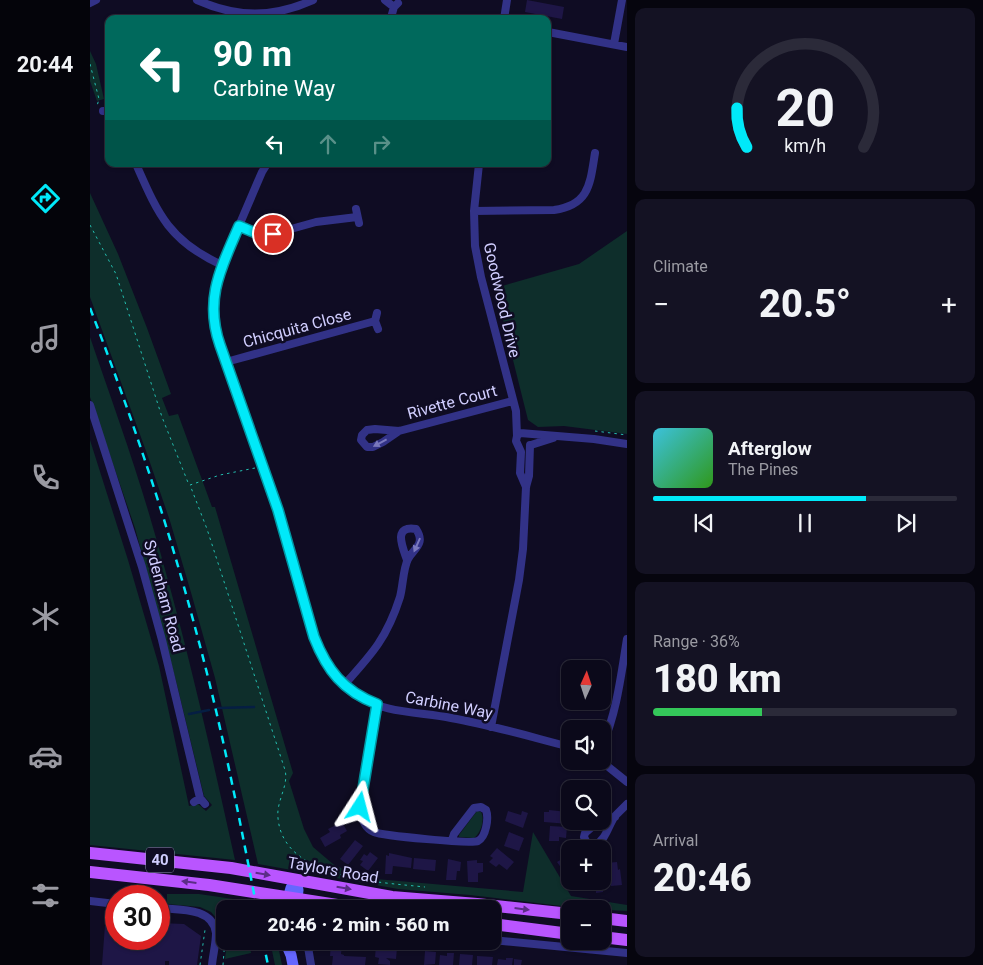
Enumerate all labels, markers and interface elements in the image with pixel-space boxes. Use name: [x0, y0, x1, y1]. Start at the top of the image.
text: 90 m: [213, 34, 292, 75]
icon: left: [130, 35, 195, 100]
text: 20:44: [17, 52, 73, 77]
text: Carbine Way: [213, 76, 335, 101]
text: 20: [775, 78, 835, 139]
icon: left: [261, 130, 289, 158]
icon: ahead: [314, 130, 342, 158]
icon: right: [367, 130, 395, 158]
text: km/h: [784, 135, 826, 156]
icon: directions: [28, 181, 63, 216]
pin: [252, 213, 294, 255]
icon: arrive: [259, 220, 287, 248]
street label: Goodwood Drive: [480, 241, 524, 359]
text: Climate: [653, 257, 708, 276]
text: 20.5°: [759, 282, 851, 326]
text: −: [653, 288, 669, 321]
text: +: [941, 288, 957, 321]
street label: Chicquita Close: [241, 304, 353, 352]
icon: music: [28, 321, 63, 356]
street label: Rivette Court: [405, 381, 499, 423]
text: Afterglow: [728, 437, 812, 460]
one-way arrow: [372, 439, 387, 447]
icon: phone: [28, 460, 63, 495]
text: The Pines: [728, 460, 798, 479]
icon: previous: [690, 509, 718, 537]
icon: pause: [791, 509, 819, 537]
icon: next: [892, 509, 920, 537]
street label: Sydenham Road: [140, 538, 188, 654]
one-way arrow: [412, 538, 421, 553]
icon: climate: [28, 599, 63, 634]
text: Range · 36%: [653, 632, 740, 651]
text: 180 km: [653, 657, 782, 701]
north arrow: [561, 660, 611, 710]
map controls: [561, 660, 611, 950]
street label: Carbine Way: [404, 687, 495, 723]
button: sound: [561, 720, 611, 770]
icon: car: [28, 739, 63, 774]
position arrow: [333, 780, 385, 832]
button: search: [561, 780, 611, 830]
text: Arrival: [653, 831, 698, 850]
button: +: [561, 840, 611, 890]
road number: 40: [146, 848, 174, 872]
street label: Taylors Road: [286, 853, 380, 887]
text: 20:46: [653, 856, 752, 900]
one-way arrow: [256, 871, 272, 879]
icon: filters: [28, 878, 63, 913]
one-way arrow: [181, 878, 197, 886]
speed limit sign: 30: [105, 885, 170, 950]
one-way arrow: [336, 885, 352, 893]
button: −: [561, 900, 611, 950]
one-way arrow: [515, 905, 531, 913]
text: 20:46 · 2 min · 560 m: [267, 913, 450, 936]

